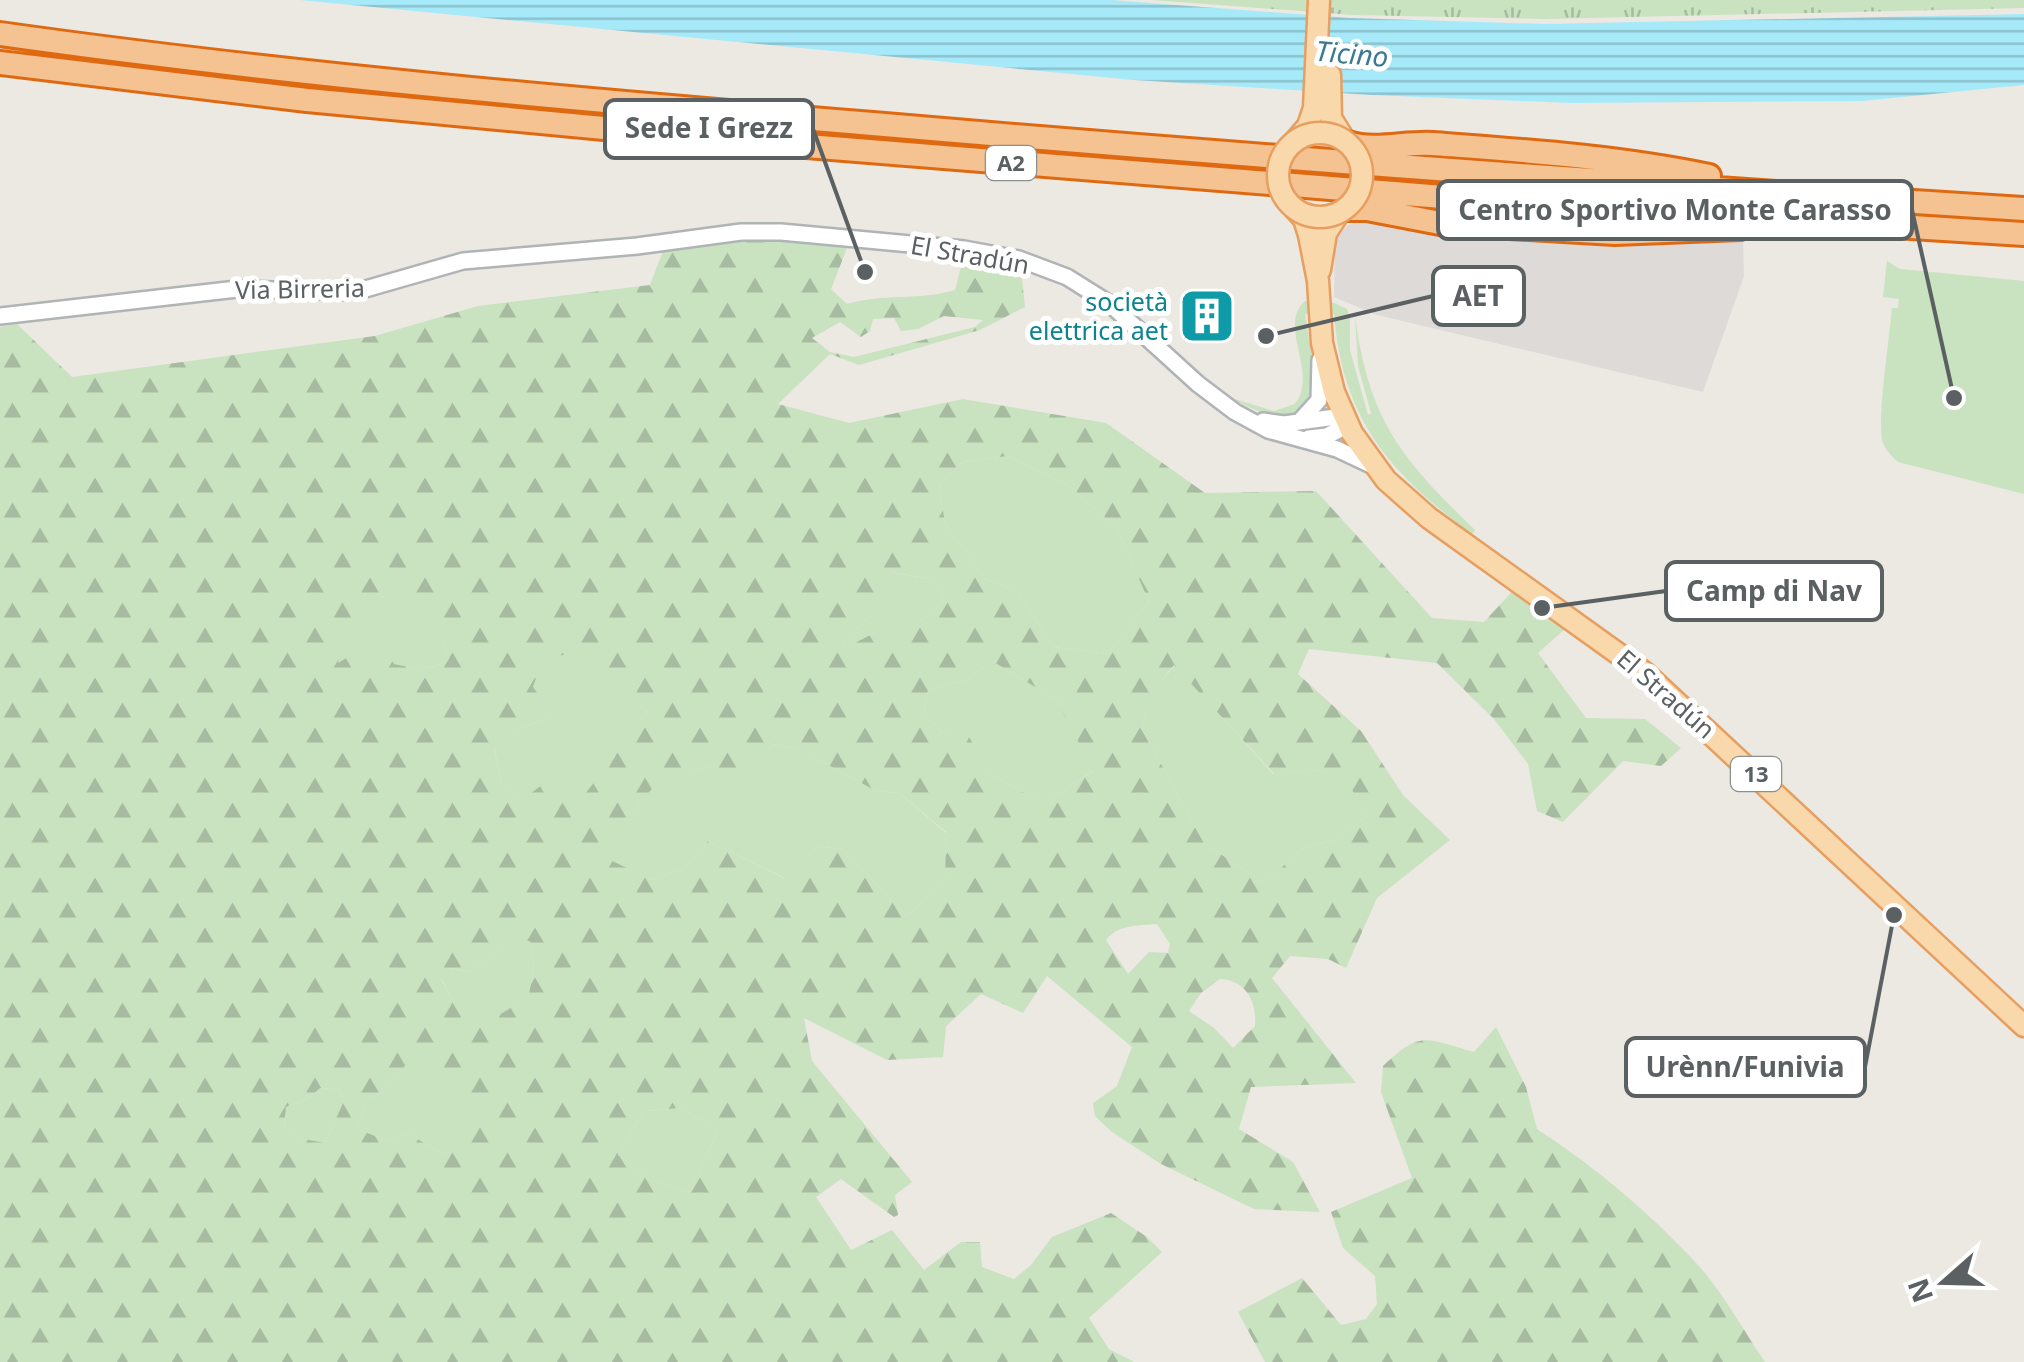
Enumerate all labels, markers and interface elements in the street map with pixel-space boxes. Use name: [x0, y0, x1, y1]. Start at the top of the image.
water label: Ticino: [1314, 31, 1390, 75]
callout: Sede I Grezz: [605, 100, 813, 158]
text: Sede I Grezz: [625, 108, 793, 146]
road number: A2: [986, 146, 1036, 180]
callout: Centro Sportivo Monte Carasso: [1438, 181, 1912, 239]
text: Centro Sportivo Monte Carasso: [1458, 190, 1892, 228]
street label: El Stradún: [908, 227, 1032, 281]
callout: AET: [1433, 267, 1524, 325]
street label: Via Birreria: [235, 270, 365, 306]
text: AET: [1452, 276, 1504, 314]
place label: società elettrica aet: [1029, 284, 1168, 347]
building icon: società elettrica aet: [1177, 286, 1237, 346]
callout: Camp di Nav: [1666, 562, 1882, 620]
text: Camp di Nav: [1686, 571, 1862, 609]
street label: El Stradún: [1610, 641, 1723, 745]
road number: 13: [1731, 757, 1781, 791]
callout: Urènn/Funivia: [1626, 1038, 1865, 1096]
text: Urènn/Funivia: [1645, 1047, 1845, 1085]
north arrow: [1894, 1232, 1994, 1332]
text: N: [1898, 1274, 1941, 1308]

